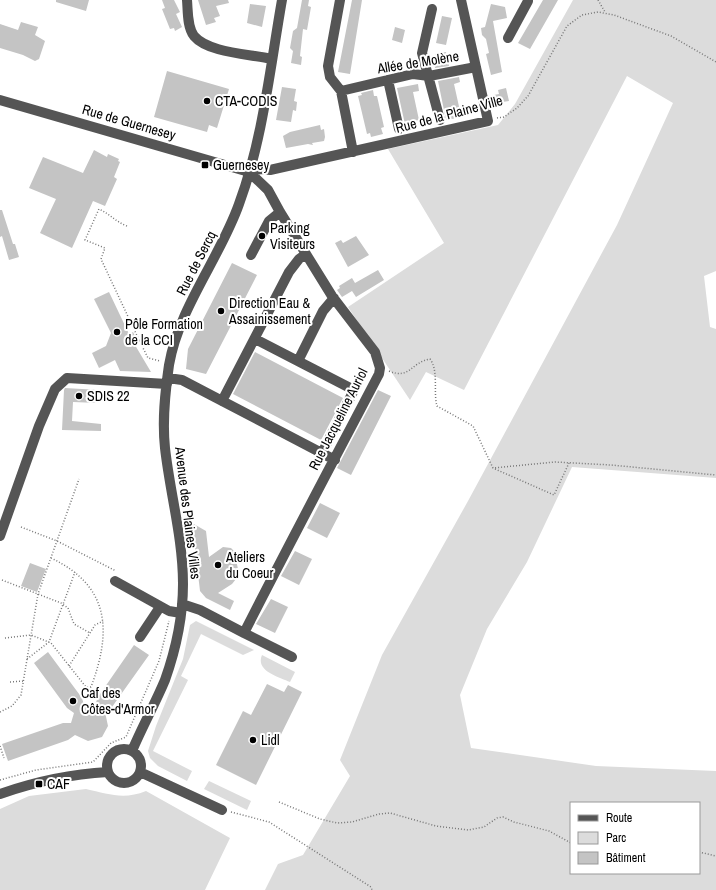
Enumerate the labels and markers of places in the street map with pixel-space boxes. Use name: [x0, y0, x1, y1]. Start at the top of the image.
place label: CTA-CODIS: [215, 92, 278, 110]
marker: CTA-CODIS: [202, 96, 212, 106]
place label: Guernesey: [213, 156, 269, 174]
marker: Guernesey: [200, 160, 210, 170]
place label: Parking Visiteurs: [270, 219, 315, 253]
marker: Parking Visiteurs: [257, 231, 267, 241]
place label: Direction Eau & Assainissement: [228, 294, 311, 328]
marker: Direction Eau & Assainissement: [216, 306, 226, 316]
place label: Pôle Formation de la CCI: [125, 315, 203, 349]
marker: Pôle Formation de la CCI: [112, 327, 122, 337]
place label: SDIS 22: [87, 387, 130, 405]
marker: SDIS 22: [74, 391, 84, 401]
place label: Ateliers du Coeur: [225, 548, 273, 582]
marker: Ateliers du Coeur: [213, 560, 223, 570]
place label: Caf des Côtes-d'Armor: [81, 684, 155, 718]
marker: Caf des Côtes-d'Armor: [68, 696, 78, 706]
place label: Lidl: [261, 731, 280, 749]
marker: Lidl: [248, 735, 258, 745]
place label: CAF: [47, 775, 70, 793]
marker: CAF: [34, 779, 44, 789]

